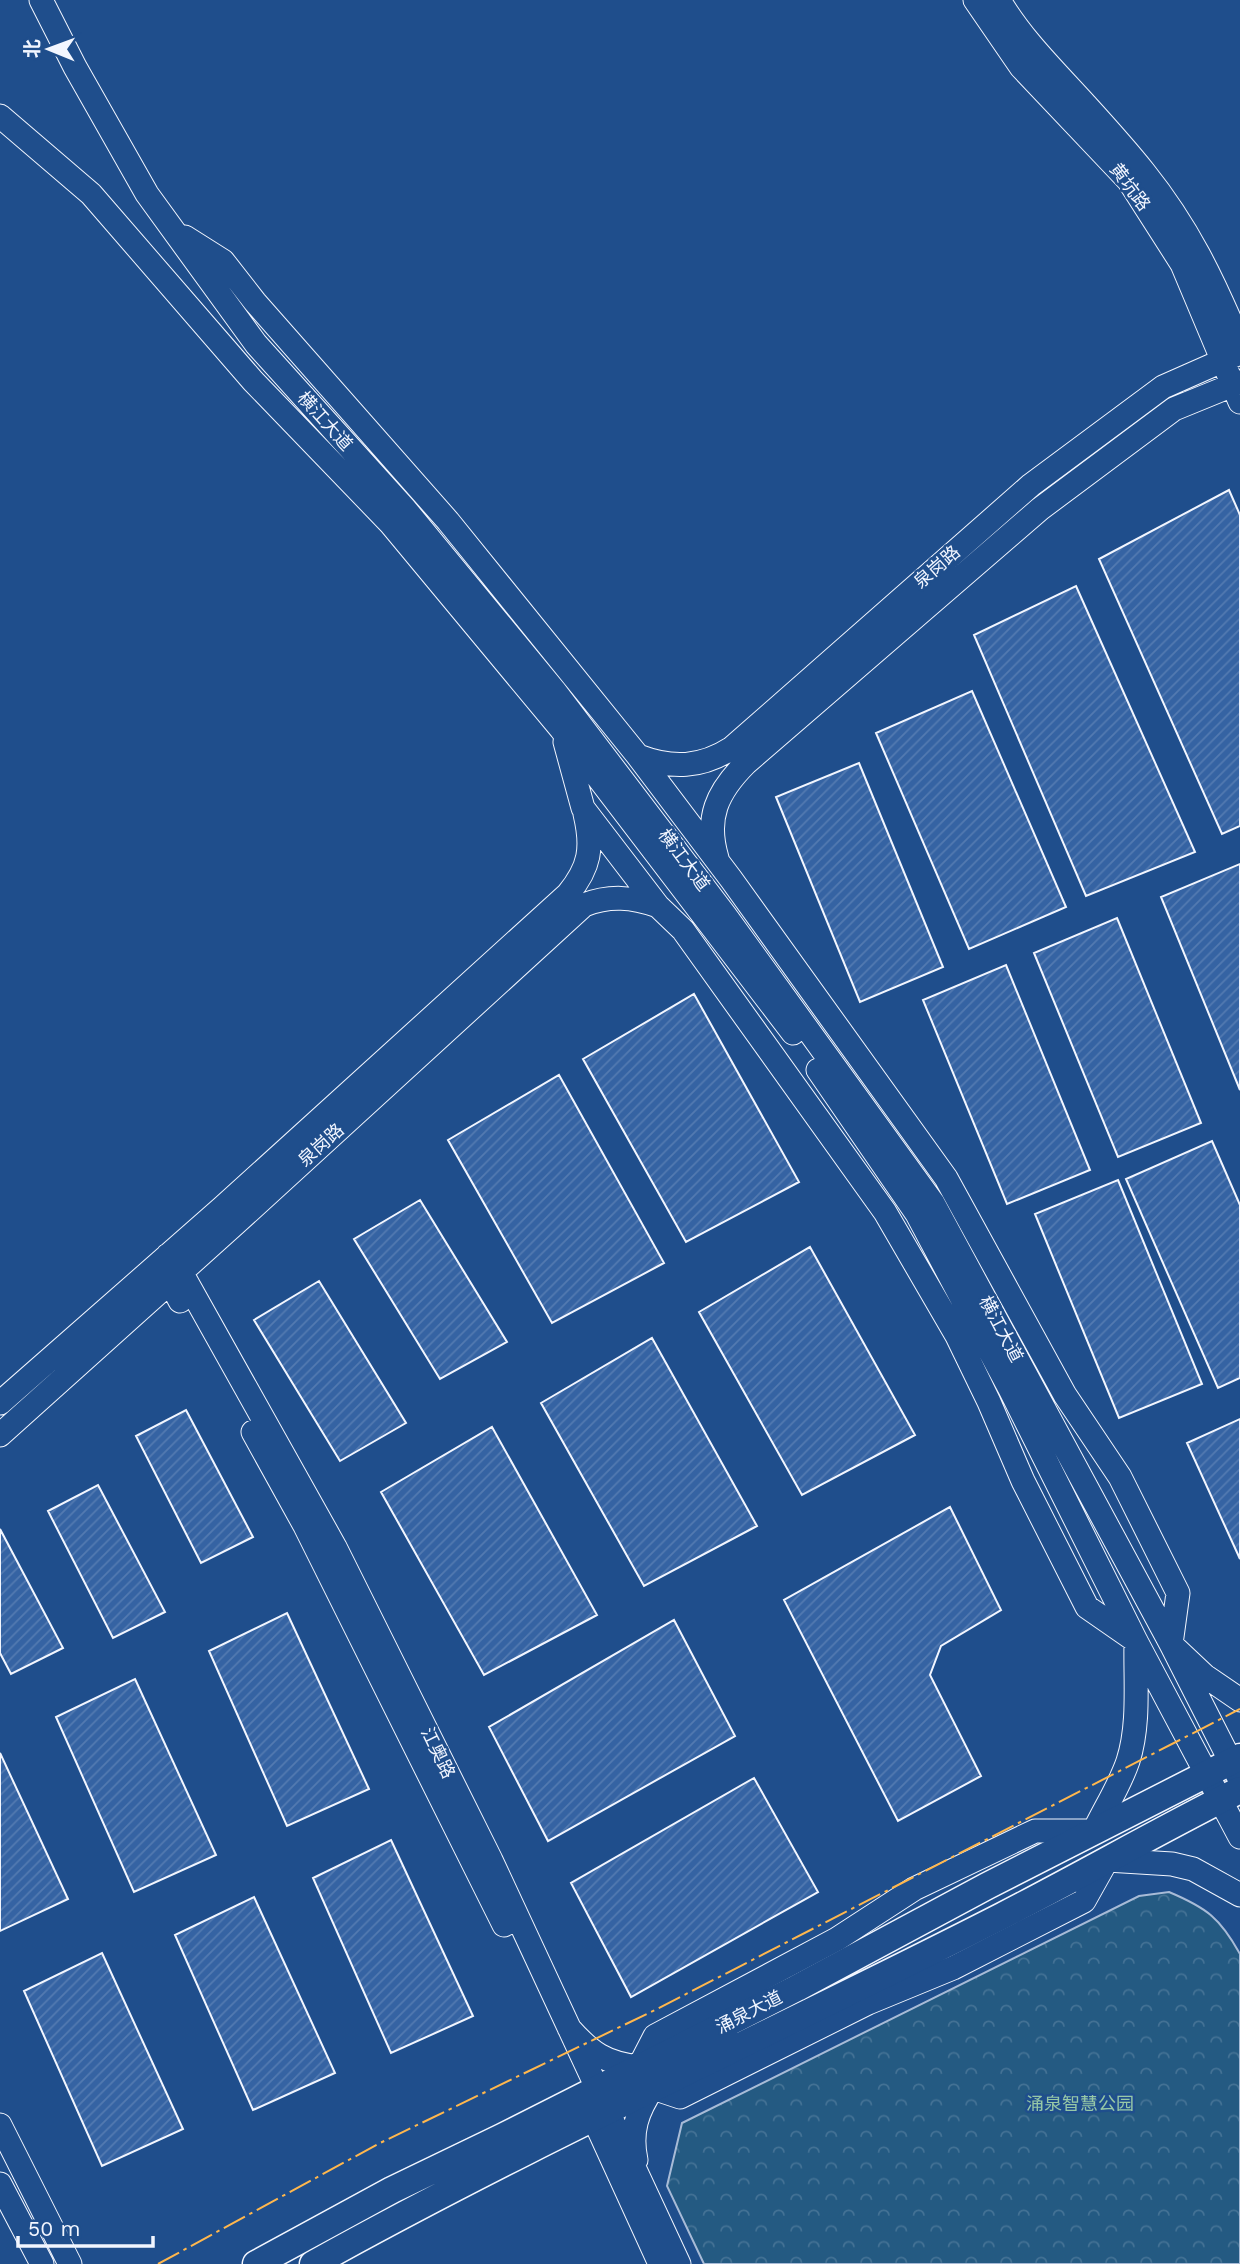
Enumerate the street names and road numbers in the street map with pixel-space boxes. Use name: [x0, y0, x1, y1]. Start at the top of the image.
street label: 黄坑路: [1106, 159, 1155, 215]
street label: 横江大道: [293, 387, 357, 454]
street label: 泉岗路: [909, 541, 964, 592]
street label: 横江大道: [654, 825, 714, 895]
street label: 泉岗路: [294, 1119, 348, 1170]
street label: 横江大道: [975, 1292, 1028, 1365]
street label: 江奥路: [417, 1724, 460, 1782]
street label: 涌泉大道: [712, 1986, 786, 2037]

